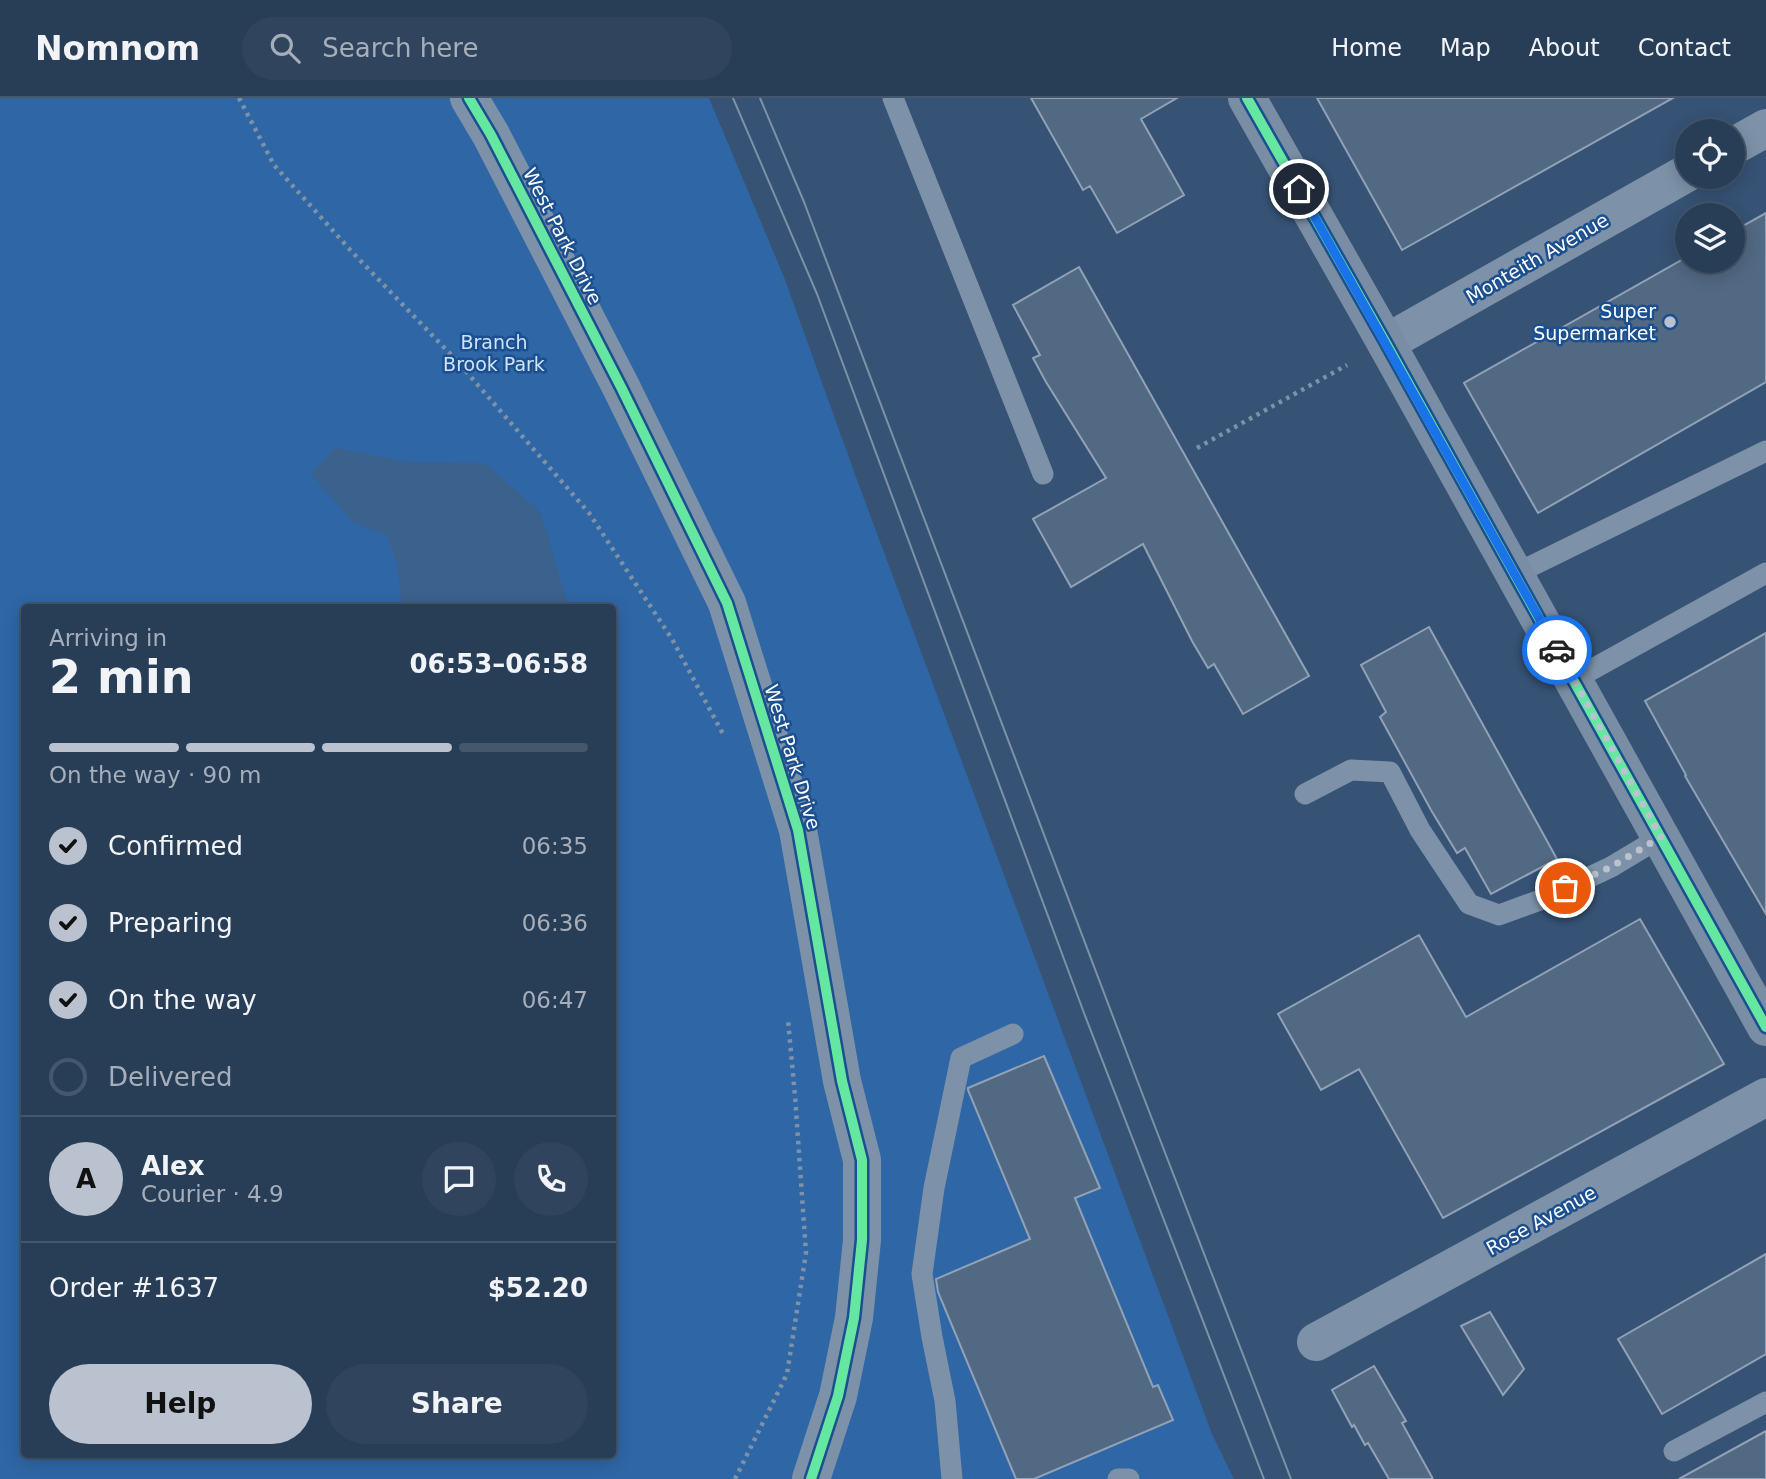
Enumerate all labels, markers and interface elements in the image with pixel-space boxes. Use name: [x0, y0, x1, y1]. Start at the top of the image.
search box: [242, 17, 732, 80]
text: Nomnom: [35, 29, 200, 68]
icon: search: [266, 29, 304, 67]
text: Search here: [322, 33, 478, 63]
text: Home: [1331, 34, 1402, 62]
text: Map: [1440, 34, 1491, 62]
text: About: [1529, 34, 1600, 62]
text: Contact: [1638, 34, 1731, 62]
map controls: [1675, 119, 1745, 273]
button: locate: [1675, 119, 1745, 189]
pin: [1269, 159, 1329, 219]
street label: West Park Drive: [519, 164, 607, 308]
icon: home: [1280, 170, 1318, 208]
button: layers: [1675, 203, 1745, 273]
street label: Monteith Avenue: [1462, 208, 1612, 308]
place label: Super Supermarket: [1533, 300, 1656, 344]
marker: Super Supermarket: [1662, 314, 1678, 330]
park label: Branch Brook Park: [443, 331, 545, 375]
courier: [1522, 615, 1592, 685]
text: Arriving in: [49, 625, 167, 651]
icon: car: [1538, 631, 1576, 669]
text: 06:53–06:58: [409, 649, 588, 679]
text: 2 min: [49, 650, 193, 704]
street label: West Park Drive: [760, 682, 826, 832]
text: On the way · 90 m: [49, 762, 261, 788]
icon: check: [49, 827, 87, 865]
text: Confirmed: [108, 831, 243, 861]
text: 06:35: [522, 833, 588, 859]
pin: [1535, 858, 1595, 918]
icon: bag: [1546, 869, 1584, 907]
icon: check: [49, 904, 87, 942]
text: Preparing: [108, 908, 233, 938]
text: 06:36: [522, 910, 588, 936]
icon: check: [49, 981, 87, 1019]
text: On the way: [108, 985, 257, 1015]
text: 06:47: [522, 987, 588, 1013]
text: Delivered: [108, 1062, 232, 1092]
button: chat: [422, 1142, 496, 1216]
button: phone: [514, 1142, 588, 1216]
text: Alex: [141, 1151, 204, 1181]
text: A: [76, 1164, 96, 1194]
text: Courier · 4.9: [141, 1181, 284, 1207]
street label: Rose Avenue: [1482, 1181, 1600, 1259]
text: Order #1637: [49, 1273, 219, 1303]
text: $52.20: [488, 1273, 588, 1303]
button: Help: [49, 1364, 312, 1444]
button: Share: [326, 1364, 588, 1444]

